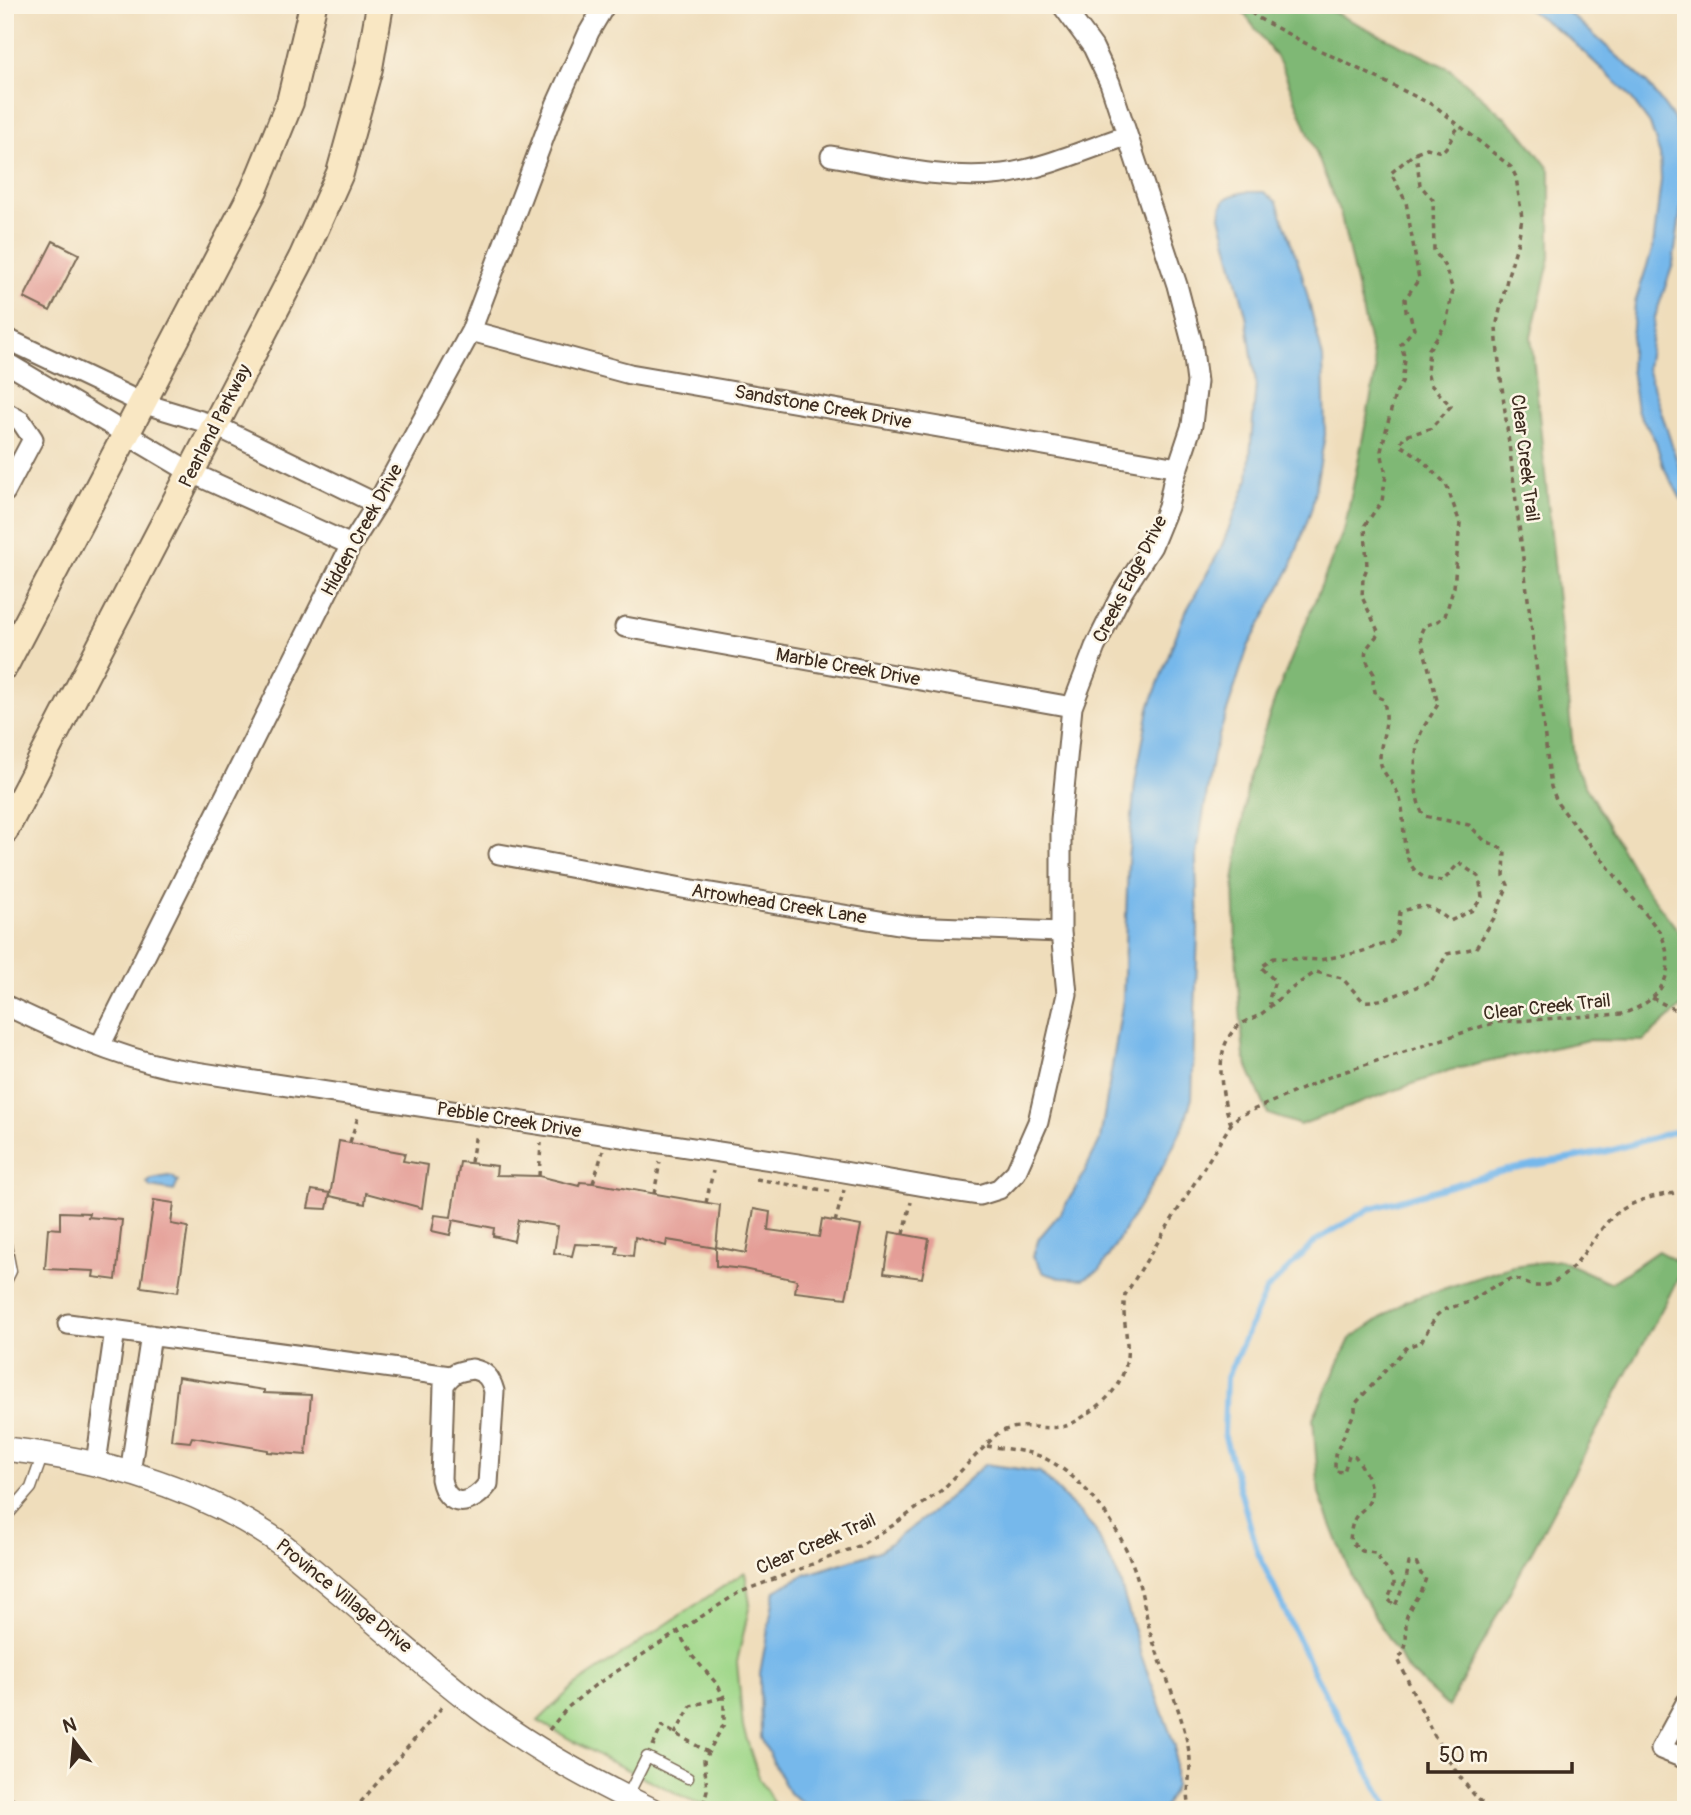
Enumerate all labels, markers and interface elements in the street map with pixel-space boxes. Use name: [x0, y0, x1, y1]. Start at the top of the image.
street label: Pearland Parkway: [174, 360, 256, 492]
street label: Sandstone Creek Drive: [733, 380, 914, 434]
street label: Clear Creek Trail: [1505, 393, 1545, 523]
street label: Hidden Creek Drive: [316, 459, 409, 600]
street label: Creeks Edge Drive: [1088, 511, 1173, 647]
street label: Marble Creek Drive: [774, 642, 923, 692]
street label: Arrowhead Creek Lane: [690, 878, 869, 930]
street label: Clear Creek Trail: [1482, 988, 1612, 1026]
street label: Pebble Creek Drive: [435, 1097, 584, 1143]
street label: Clear Creek Trail: [753, 1508, 879, 1580]
street label: Province Village Drive: [271, 1534, 418, 1659]
north arrow: [38, 1706, 108, 1776]
text: N: [60, 1712, 79, 1739]
scale bar: [1428, 1731, 1572, 1775]
text: 50 m: [1439, 1742, 1488, 1769]

